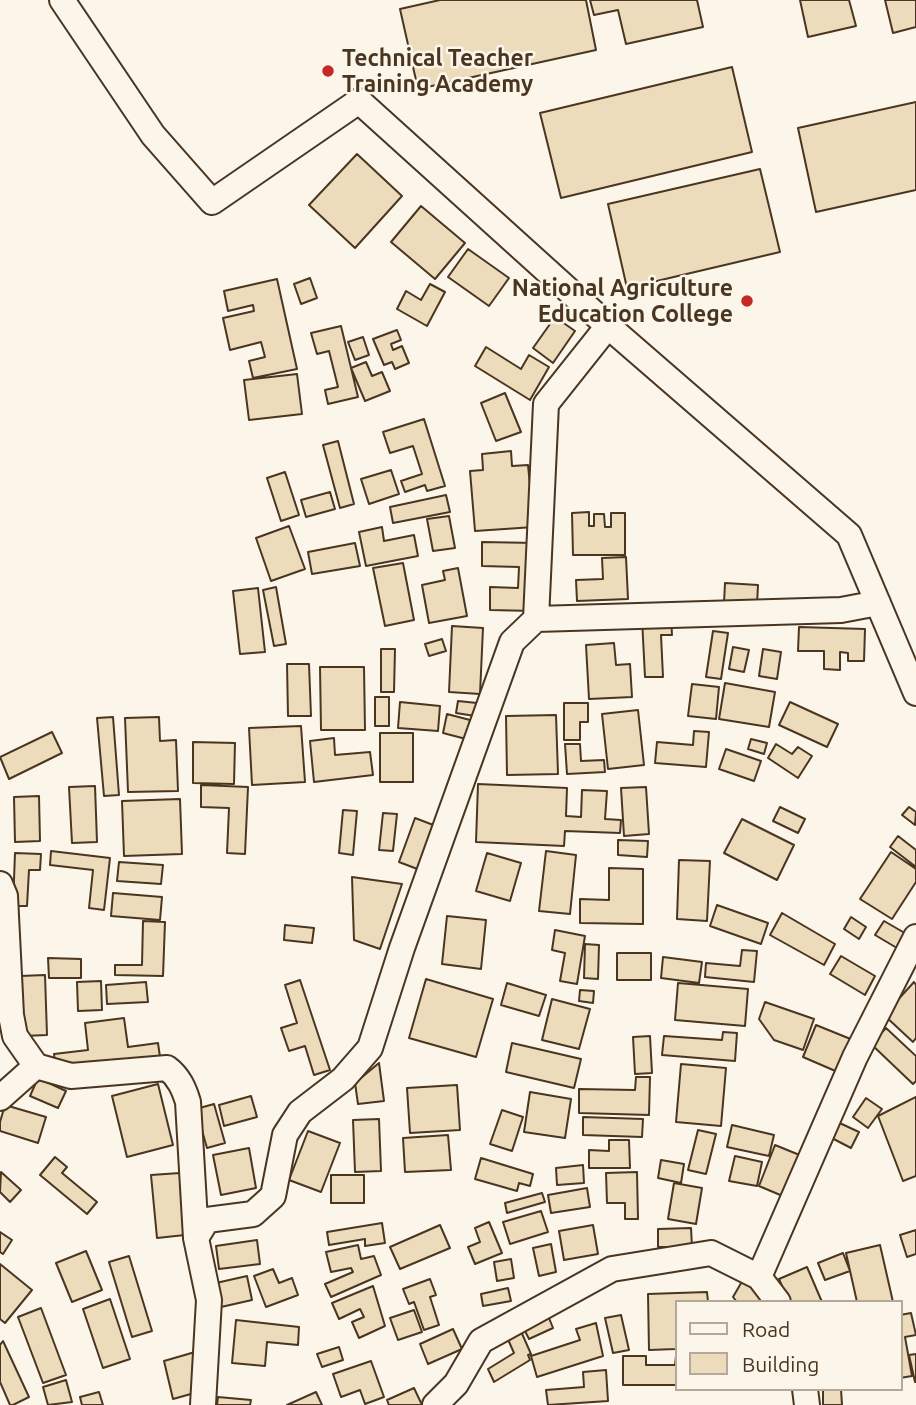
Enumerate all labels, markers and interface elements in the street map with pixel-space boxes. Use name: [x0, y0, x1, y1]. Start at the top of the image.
place label: Technical Teacher Training Academy: [342, 44, 533, 98]
marker: Technical Teacher Training Academy: [320, 63, 336, 79]
place label: National Agriculture Education College: [512, 274, 733, 328]
marker: National Agriculture Education College: [739, 293, 755, 309]
legend: [674, 1300, 902, 1391]
text: Road: [742, 1317, 790, 1341]
text: Building: [742, 1352, 819, 1376]

